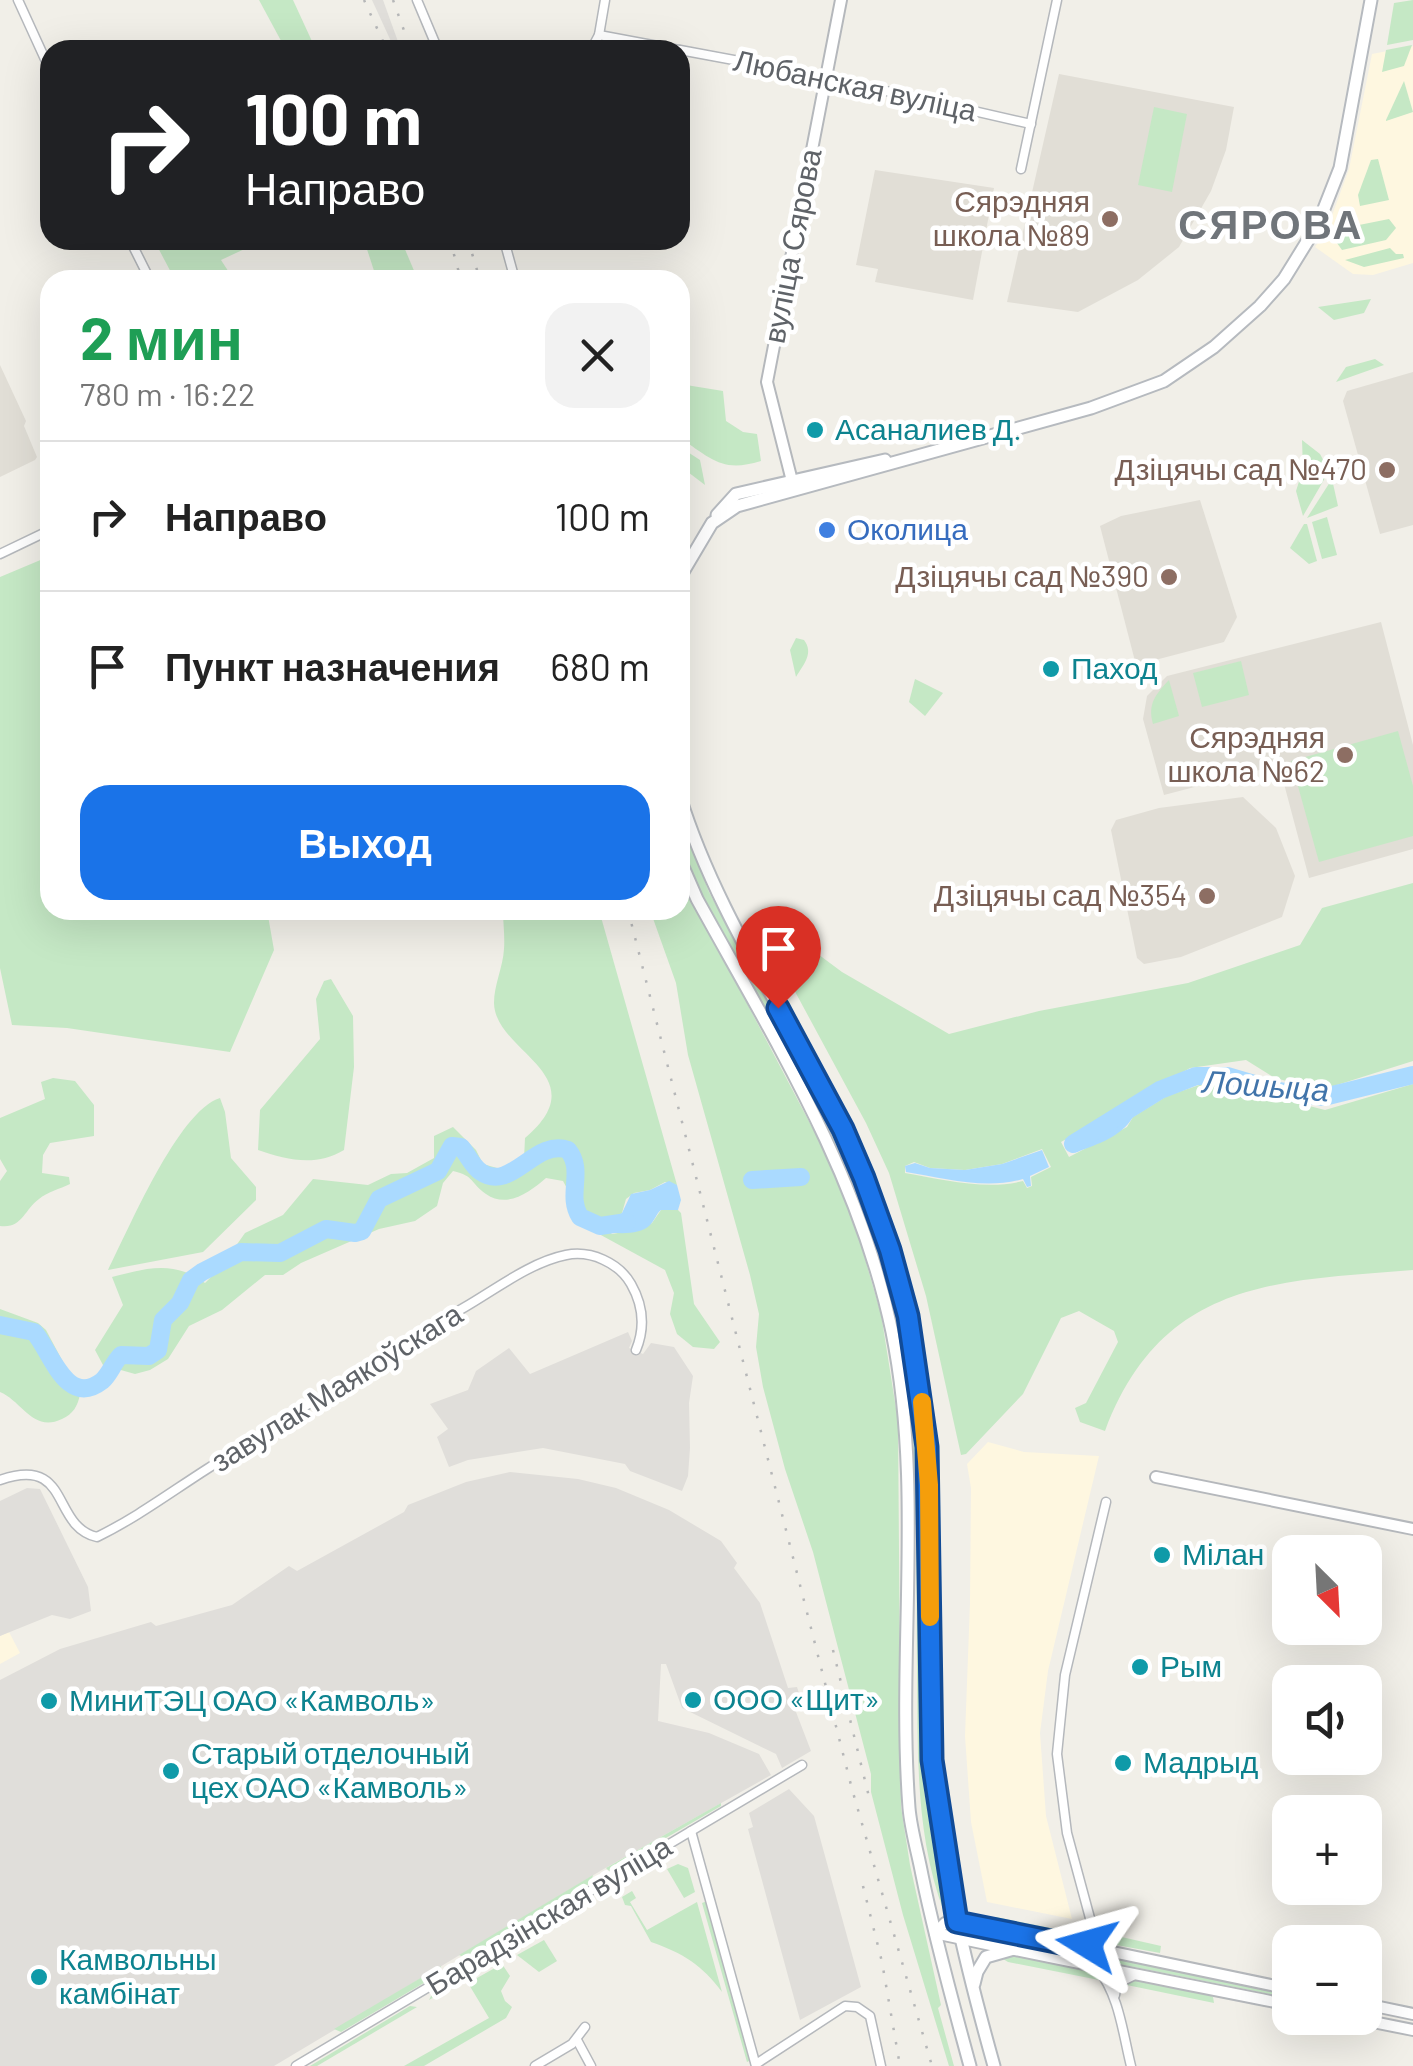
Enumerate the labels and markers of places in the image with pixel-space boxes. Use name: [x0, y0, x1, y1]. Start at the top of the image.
place label: Сярэдняя школа №89: [933, 182, 1090, 252]
marker: Сярэдняя школа №89: [1099, 208, 1121, 230]
place label: Асаналиев Д.: [835, 410, 1022, 446]
marker: Асаналиев Д.: [804, 419, 826, 441]
place label: Дзіцячы сад №470: [1115, 450, 1367, 486]
marker: Дзіцячы сад №470: [1376, 459, 1398, 481]
place label: Околица: [847, 510, 968, 546]
marker: Околица: [816, 519, 838, 541]
place label: Дзіцячы сад №390: [895, 557, 1149, 593]
marker: Дзіцячы сад №390: [1158, 566, 1180, 588]
place label: Паход: [1071, 649, 1157, 685]
marker: Паход: [1040, 658, 1062, 680]
place label: Сярэдняя школа №62: [1168, 718, 1325, 788]
marker: Сярэдняя школа №62: [1334, 744, 1356, 766]
place label: Дзіцячы сад №354: [934, 876, 1187, 912]
marker: Дзіцячы сад №354: [1196, 885, 1218, 907]
pin: [736, 906, 821, 1009]
place label: Мілан: [1182, 1535, 1264, 1571]
marker: Мілан: [1151, 1544, 1173, 1566]
place label: Рым: [1160, 1647, 1222, 1683]
marker: Рым: [1129, 1656, 1151, 1678]
place label: ООО «Щит»: [713, 1680, 880, 1716]
place label: МиниТЭЦ ОАО «Камволь»: [69, 1681, 435, 1717]
marker: ООО «Щит»: [682, 1689, 704, 1711]
marker: МиниТЭЦ ОАО «Камволь»: [38, 1690, 60, 1712]
place label: Старый отделочный цех ОАО «Камволь»: [191, 1734, 470, 1804]
place label: Мадрыд: [1143, 1743, 1258, 1779]
marker: Мадрыд: [1112, 1752, 1134, 1774]
marker: Старый отделочный цех ОАО «Камволь»: [160, 1760, 182, 1782]
place label: Камвольны камбінат: [59, 1940, 217, 2010]
marker: Камвольны камбінат: [28, 1966, 50, 1988]

